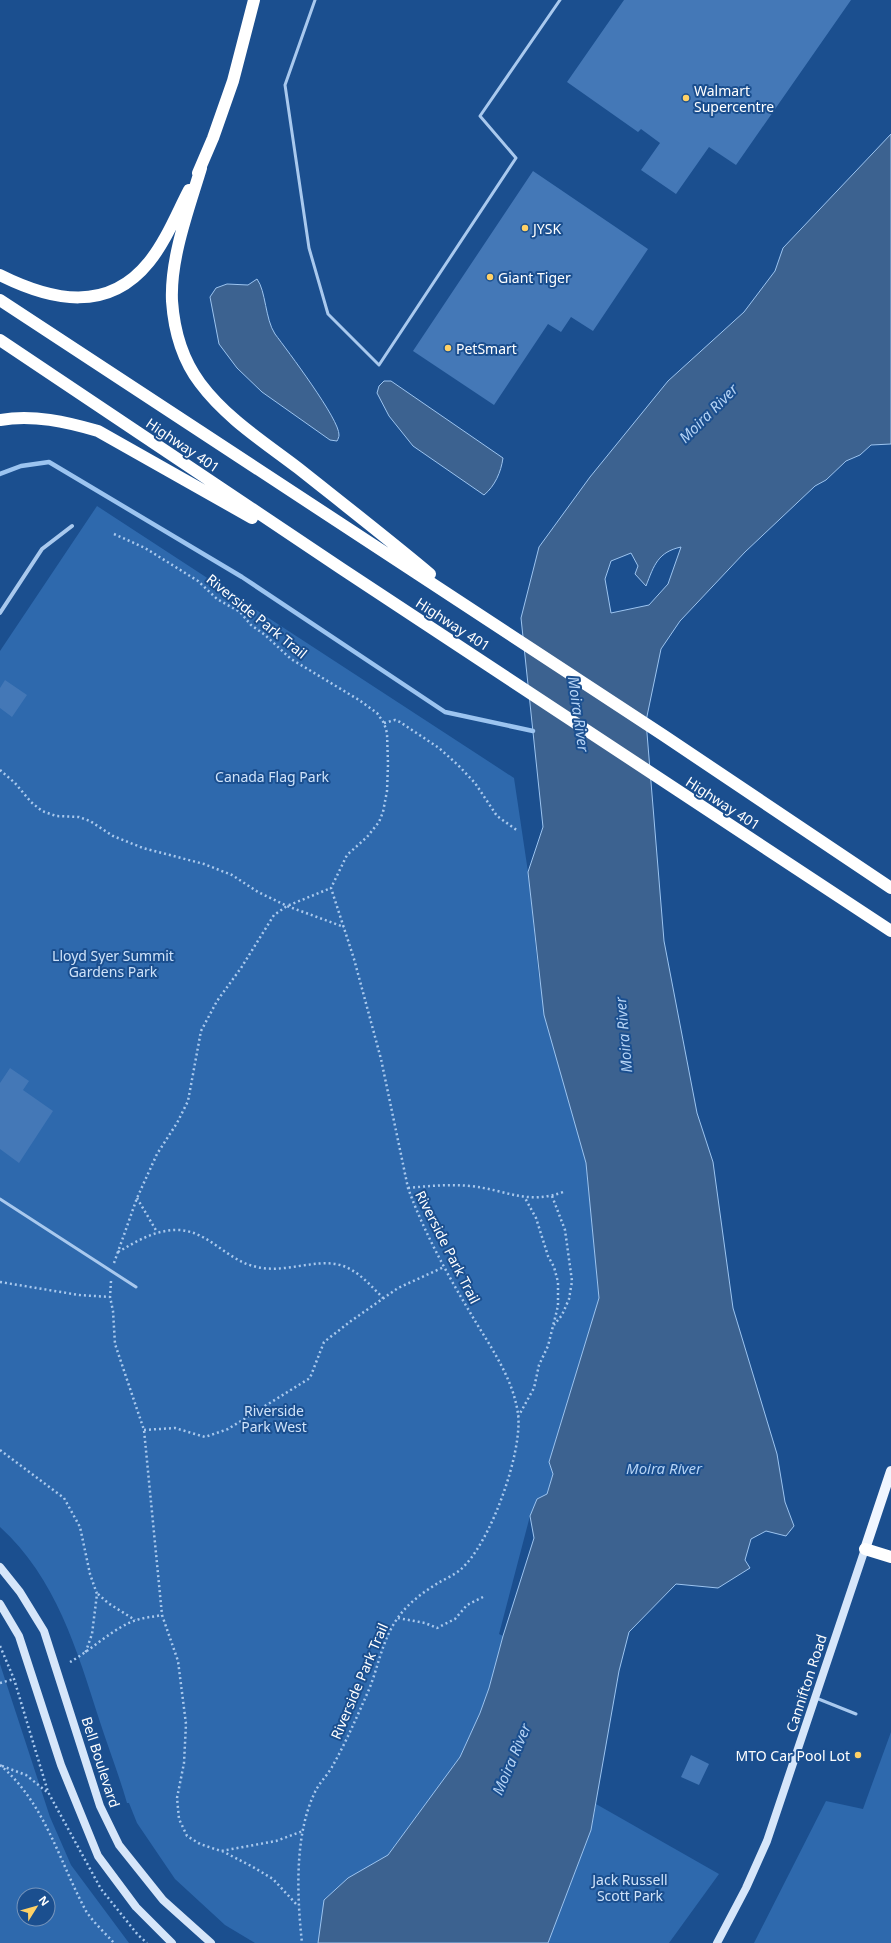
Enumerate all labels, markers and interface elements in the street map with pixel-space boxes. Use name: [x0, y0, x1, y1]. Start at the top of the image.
place label: Walmart Supercentre: [694, 81, 774, 116]
marker: Walmart Supercentre: [681, 93, 691, 103]
place label: JYSK: [531, 219, 561, 238]
marker: JYSK: [520, 223, 530, 233]
place label: Giant Tiger: [498, 268, 571, 287]
marker: Giant Tiger: [485, 272, 495, 282]
place label: PetSmart: [456, 339, 517, 358]
marker: PetSmart: [443, 343, 453, 353]
water label: Moira River: [674, 378, 743, 447]
street label: Highway 401: [142, 413, 224, 477]
street label: Riverside Park Trail: [203, 569, 311, 663]
street label: Highway 401: [412, 593, 494, 655]
water label: Moira River: [564, 675, 594, 754]
park label: Canada Flag Park: [215, 767, 329, 786]
street label: Highway 401: [682, 772, 764, 834]
park label: Lloyd Syer Summit Gardens Park: [52, 946, 174, 981]
water label: Moira River: [610, 995, 636, 1074]
street label: Riverside Park Trail: [411, 1187, 485, 1307]
park label: Riverside Park West: [241, 1401, 307, 1436]
water label: Moira River: [626, 1458, 703, 1478]
street label: Riverside Park Trail: [326, 1620, 392, 1742]
street label: Cannifton Road: [781, 1632, 831, 1734]
street label: Bell Boulevard: [77, 1714, 125, 1810]
water label: Moira River: [487, 1719, 535, 1798]
place label: MTO Car Pool Lot: [736, 1746, 850, 1765]
marker: MTO Car Pool Lot: [853, 1750, 863, 1760]
park label: Jack Russell Scott Park: [590, 1870, 668, 1905]
north arrow: [16, 1887, 56, 1927]
text: N: [36, 1893, 53, 1909]

